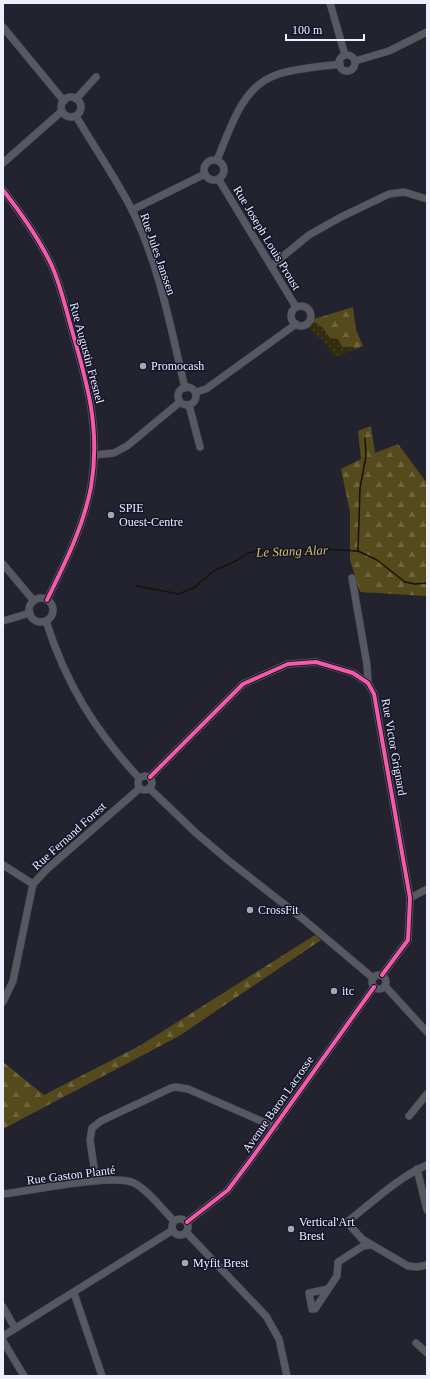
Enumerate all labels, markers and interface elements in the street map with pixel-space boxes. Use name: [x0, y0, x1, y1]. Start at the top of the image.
scale bar: [286, 16, 364, 42]
text: 100 m: [292, 23, 323, 37]
street label: Rue Joseph Louis Proust: [230, 183, 304, 293]
street label: Rue Jules Janssen: [137, 211, 179, 297]
street label: Rue Augustin Fresnel: [67, 301, 107, 406]
place label: Promocash: [151, 359, 204, 373]
marker: Promocash: [138, 361, 148, 371]
place label: SPIE Ouest-Centre: [119, 501, 183, 529]
marker: SPIE Ouest-Centre: [106, 510, 116, 520]
water label: Le Stang Alar: [255, 542, 329, 560]
street label: Rue Victor Grignard: [379, 697, 409, 797]
street label: Rue Fernand Forest: [29, 799, 109, 873]
place label: CrossFit: [258, 903, 299, 917]
marker: CrossFit: [245, 905, 255, 915]
place label: itc: [342, 984, 354, 998]
marker: itc: [329, 986, 339, 996]
street label: Avenue Baron Lacrosse: [239, 1053, 317, 1155]
street label: Rue Gaston Planté: [26, 1163, 116, 1187]
place label: Vertical'Art Brest: [299, 1215, 355, 1243]
marker: Vertical'Art Brest: [286, 1224, 296, 1234]
place label: Myfit Brest: [193, 1256, 249, 1270]
marker: Myfit Brest: [180, 1258, 190, 1268]

